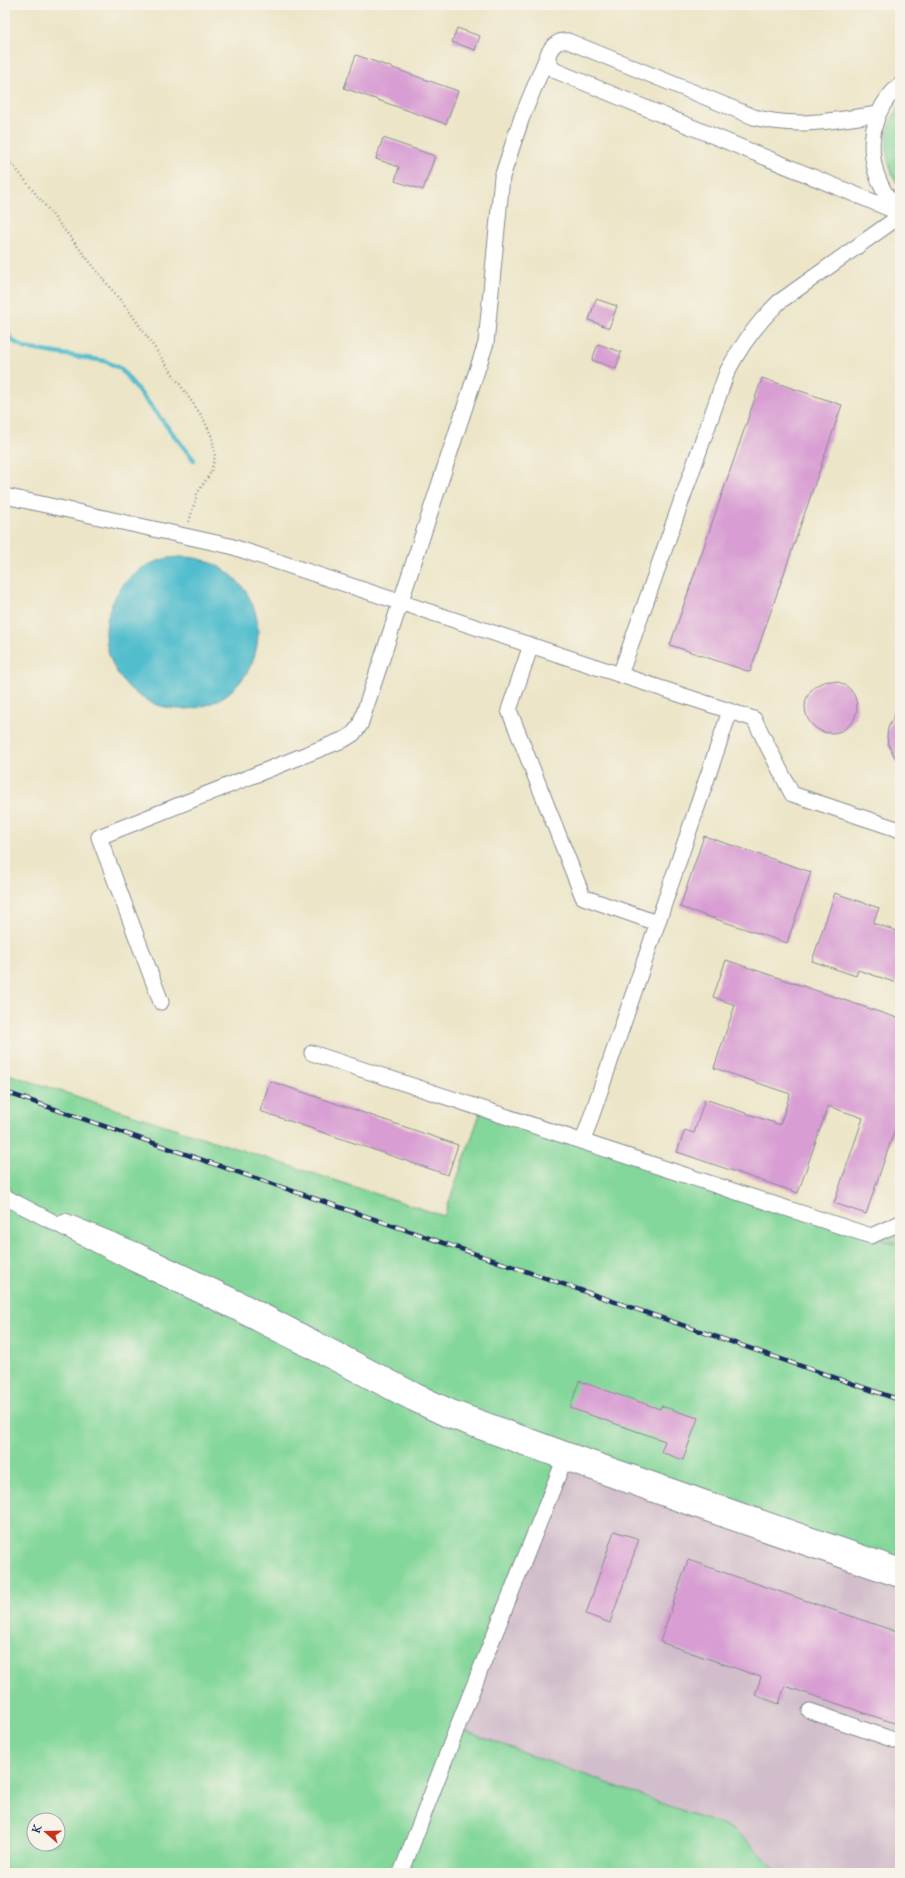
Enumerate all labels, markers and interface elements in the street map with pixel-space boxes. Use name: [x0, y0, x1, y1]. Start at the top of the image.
north arrow: [26, 1812, 66, 1852]
text: K: [28, 1822, 46, 1836]

